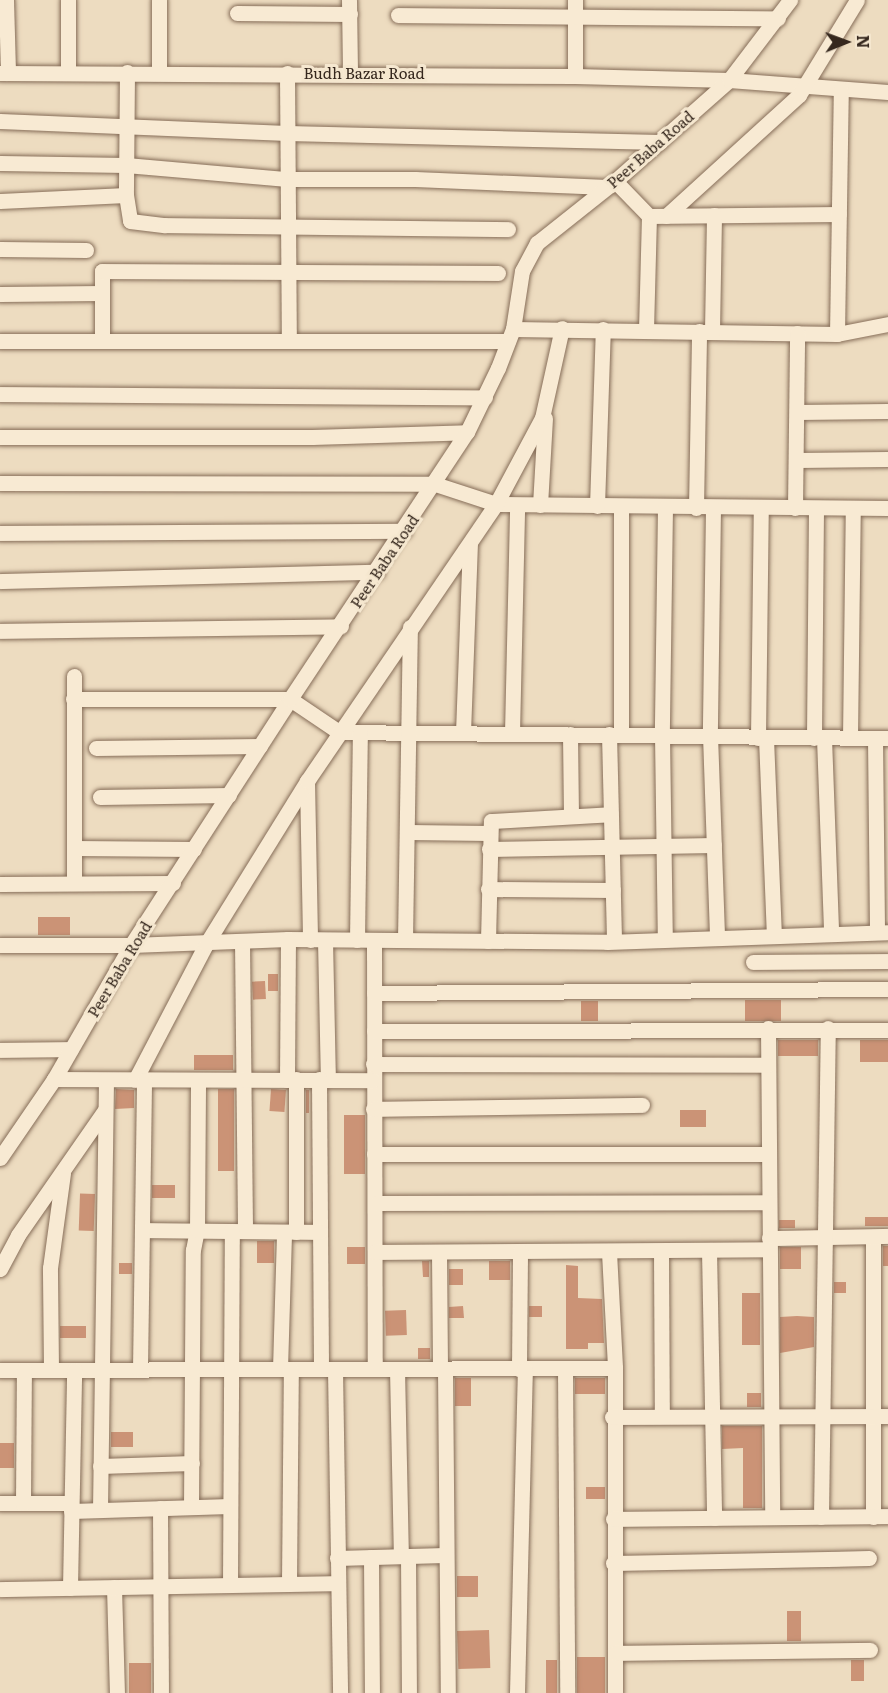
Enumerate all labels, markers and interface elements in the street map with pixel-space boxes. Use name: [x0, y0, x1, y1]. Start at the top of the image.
north arrow: [816, 12, 876, 72]
text: N: [852, 35, 876, 49]
street label: Budh Bazar Road: [303, 64, 425, 82]
street label: Peer Baba Road: [603, 107, 697, 191]
street label: Peer Baba Road: [346, 511, 422, 611]
street label: Peer Baba Road: [83, 918, 155, 1020]

